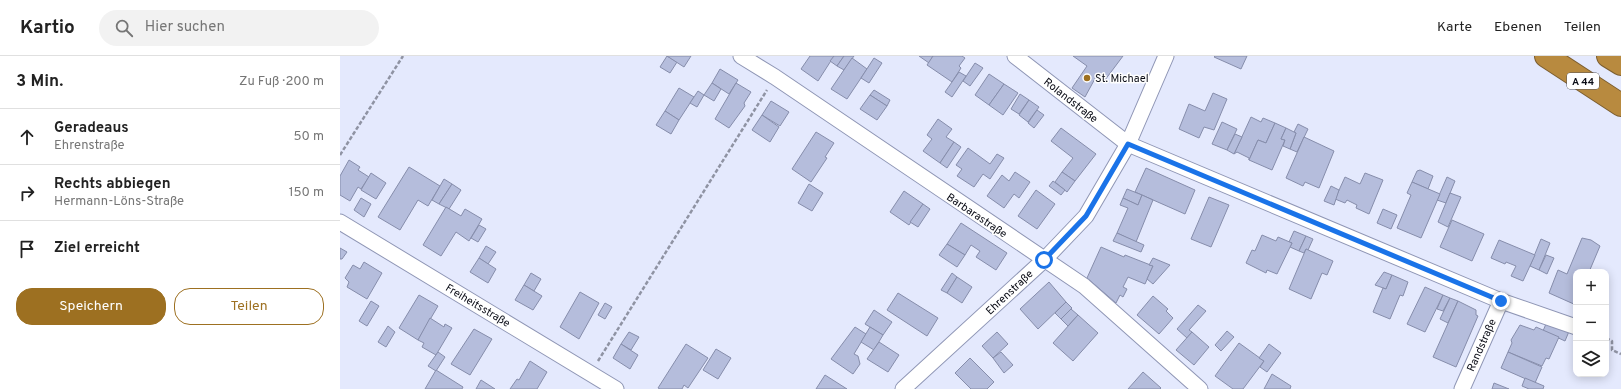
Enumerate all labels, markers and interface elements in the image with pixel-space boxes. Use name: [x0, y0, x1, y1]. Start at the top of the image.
search box: [99, 10, 379, 46]
text: Kartio: [20, 16, 75, 40]
icon: search: [113, 17, 135, 39]
text: Hier suchen: [145, 18, 225, 37]
text: Karte: [1437, 19, 1472, 36]
text: Ebenen: [1494, 19, 1542, 36]
text: Teilen: [1564, 19, 1601, 36]
text: 3 Min.: [16, 71, 63, 93]
place label: St. Michael: [1095, 72, 1149, 86]
marker: St. Michael: [1082, 73, 1092, 83]
road number: A 44: [1567, 73, 1599, 89]
text: Zu Fuß · 200 m: [239, 74, 324, 90]
street label: Rolandstraße: [1040, 75, 1100, 126]
text: Geradeaus: [54, 119, 129, 138]
icon: ahead: [16, 126, 38, 148]
text: 50 m: [294, 129, 324, 145]
text: Ehrenstraße: [54, 138, 125, 154]
text: Rechts abbiegen: [54, 175, 171, 194]
icon: right: [16, 182, 38, 204]
text: 150 m: [289, 185, 324, 201]
street label: Barbarastraße: [943, 190, 1010, 241]
text: Hermann-Löns-Straße: [54, 194, 184, 210]
icon: arrive: [16, 238, 38, 260]
text: Ziel erreicht: [54, 239, 140, 258]
route start: [1035, 251, 1053, 269]
street label: Ehrenstraße: [983, 267, 1036, 318]
map controls: [1573, 269, 1609, 377]
button: +: [1573, 269, 1609, 305]
street label: Freiheitsstraße: [443, 281, 512, 331]
button: Speichern: [16, 288, 166, 325]
button: Teilen: [174, 288, 324, 325]
route end: [1492, 292, 1510, 310]
button: −: [1573, 305, 1609, 341]
street label: Randstraße: [1464, 317, 1500, 374]
button: layers: [1573, 341, 1609, 377]

